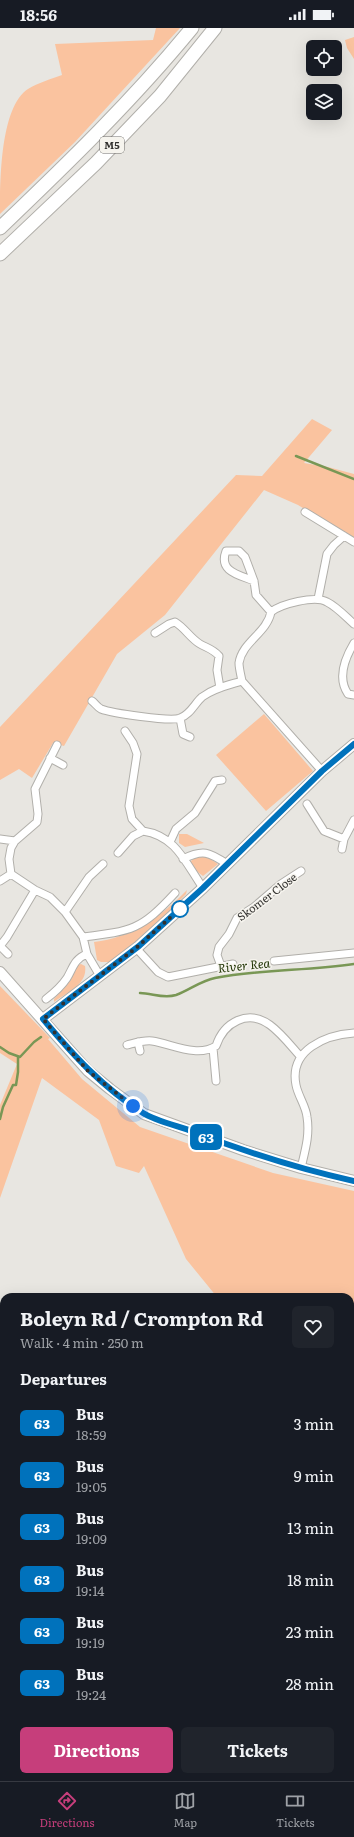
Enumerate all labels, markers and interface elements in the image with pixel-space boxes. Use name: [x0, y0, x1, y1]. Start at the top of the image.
text: 18:56: [20, 3, 57, 26]
map controls: [306, 40, 342, 120]
button: locate: [306, 40, 342, 76]
button: layers: [306, 84, 342, 120]
road number: M5: [100, 137, 124, 153]
street label: Skomer Close: [233, 868, 300, 924]
unlabelled marker: [171, 900, 189, 918]
water label: River Rea: [217, 953, 271, 977]
your location: [123, 1096, 143, 1116]
line badge: 63: [188, 1124, 224, 1150]
text: 63: [198, 1127, 214, 1147]
text: Boleyn Rd / Crompton Rd: [20, 1304, 263, 1332]
button: heart: [292, 1306, 334, 1348]
text: Walk · 4 min · 250 m: [20, 1333, 144, 1352]
text: Departures: [20, 1367, 107, 1390]
text: Bus: [76, 1402, 104, 1425]
text: 3 min: [293, 1412, 334, 1435]
text: 63: [34, 1413, 50, 1433]
text: 18:59: [76, 1425, 106, 1444]
text: Bus: [76, 1454, 104, 1477]
text: 9 min: [294, 1464, 334, 1487]
text: 63: [34, 1465, 50, 1485]
text: 19:05: [76, 1477, 107, 1496]
text: Bus: [76, 1506, 104, 1529]
text: 13 min: [287, 1516, 334, 1539]
text: 63: [34, 1517, 50, 1537]
text: 19:09: [76, 1529, 107, 1548]
text: Bus: [76, 1558, 104, 1581]
text: 18 min: [287, 1568, 334, 1591]
text: 63: [34, 1569, 50, 1589]
text: 19:14: [76, 1581, 104, 1600]
text: Bus: [76, 1610, 104, 1633]
text: 23 min: [286, 1620, 334, 1643]
text: 63: [34, 1621, 50, 1641]
text: 19:19: [76, 1633, 105, 1652]
text: Bus: [76, 1662, 104, 1685]
text: 28 min: [286, 1672, 334, 1695]
text: 63: [34, 1673, 50, 1693]
text: 19:24: [76, 1685, 106, 1704]
button: Directions: [20, 1727, 173, 1773]
button: Tickets: [181, 1727, 334, 1773]
tab: Directions: [40, 1790, 95, 1830]
tab: Map: [174, 1790, 197, 1830]
tab: Tickets: [276, 1790, 314, 1830]

